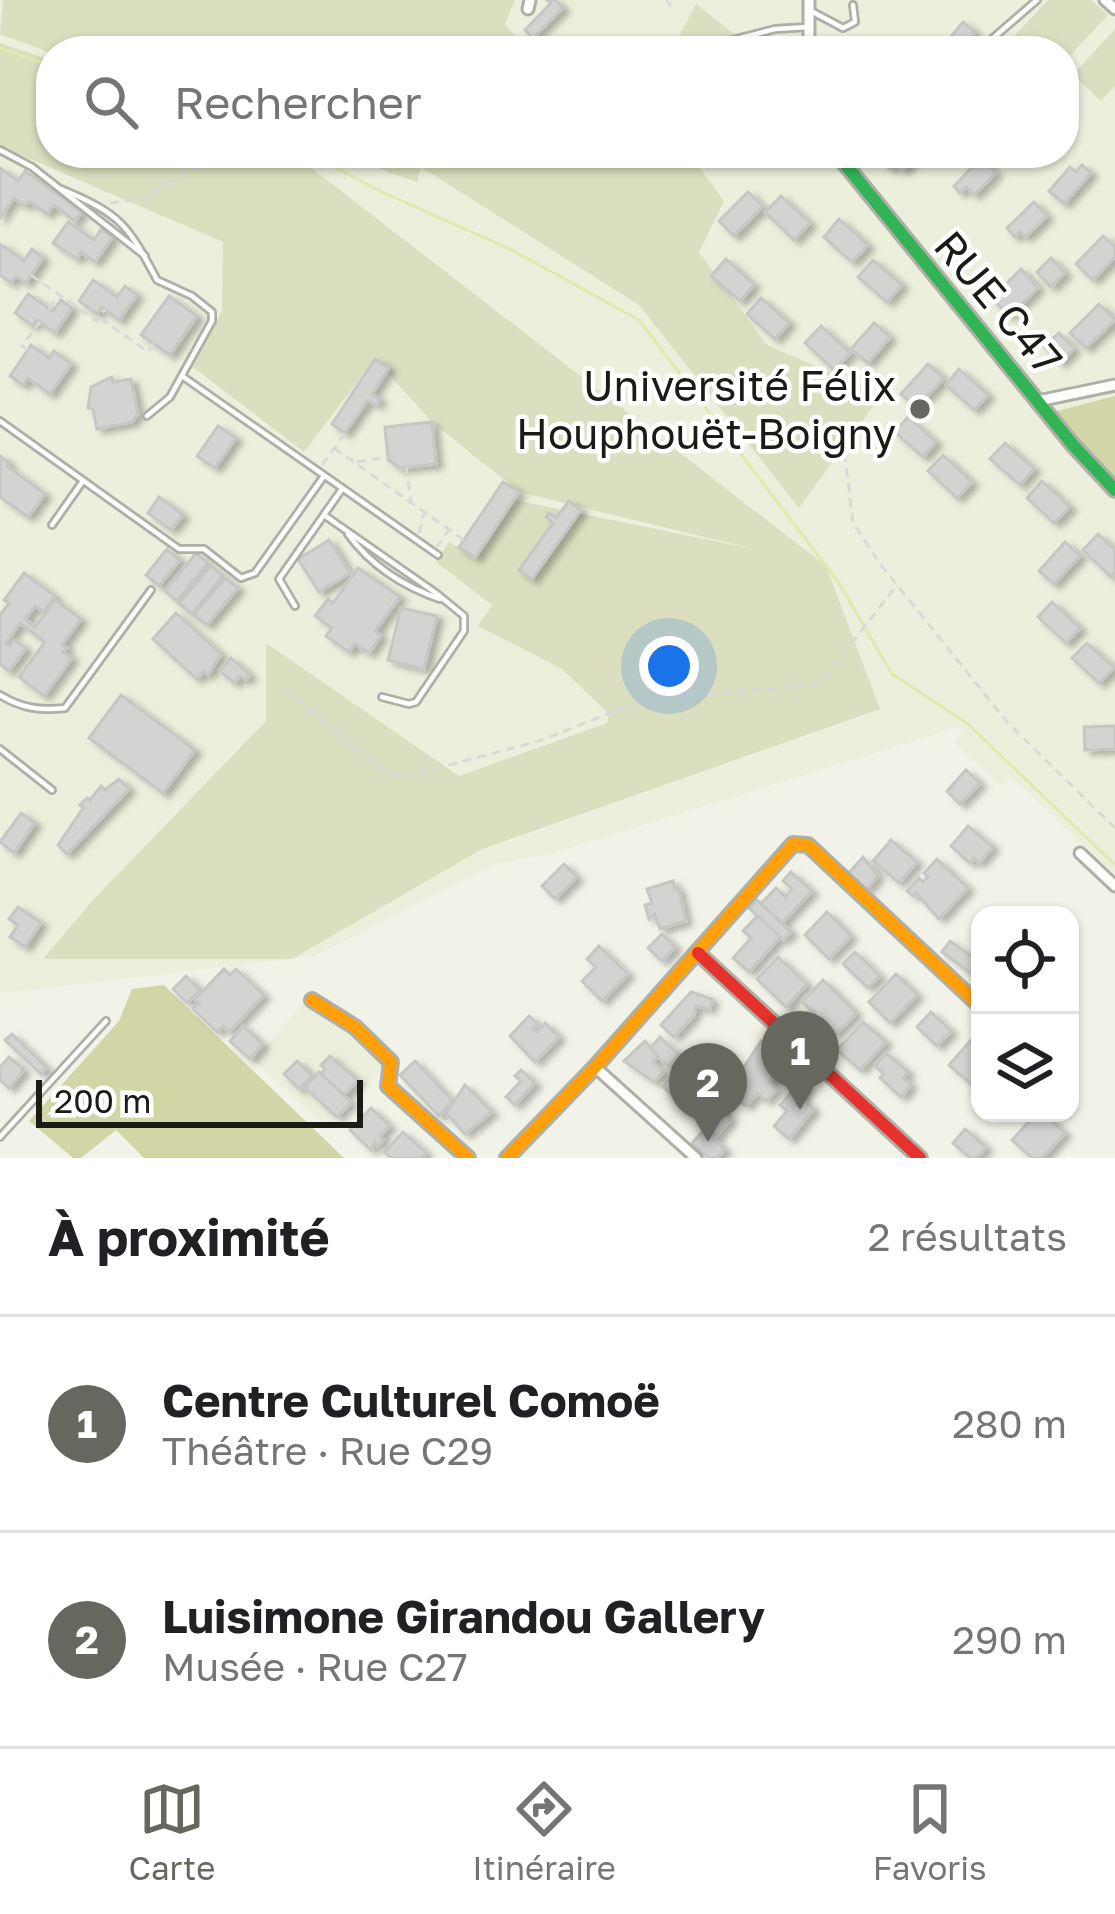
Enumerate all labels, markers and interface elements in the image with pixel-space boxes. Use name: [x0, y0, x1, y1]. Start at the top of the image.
search box: [36, 36, 1079, 168]
icon: search: [78, 69, 144, 135]
text: Rechercher: [174, 75, 422, 129]
street label: RUE C47: [925, 220, 1073, 384]
place label: Université Félix Houphouët-Boigny: [516, 360, 896, 458]
marker: Université Félix Houphouët-Boigny: [907, 396, 933, 422]
your location: [639, 636, 699, 696]
map controls: [971, 906, 1079, 1122]
button: locate: [971, 906, 1079, 1014]
pin: 1: [761, 1011, 839, 1110]
button: layers: [971, 1014, 1079, 1122]
pin: 2: [669, 1043, 747, 1142]
scale bar: [36, 1074, 363, 1127]
text: 200 m: [54, 1081, 152, 1120]
text: À proximité: [48, 1206, 330, 1267]
text: 2 résultats: [868, 1213, 1067, 1260]
text: Centre Culturel Comoë: [162, 1373, 660, 1427]
text: 1: [77, 1400, 97, 1447]
text: 280 m: [952, 1400, 1067, 1447]
text: Théâtre · Rue C29: [162, 1427, 493, 1474]
text: Luisimone Girandou Gallery: [162, 1589, 765, 1643]
text: 2: [75, 1616, 99, 1663]
text: 290 m: [952, 1616, 1067, 1663]
text: Musée · Rue C27: [162, 1643, 468, 1690]
tab: Carte: [128, 1776, 215, 1887]
tab: Itinéraire: [472, 1776, 616, 1887]
tab: Favoris: [873, 1776, 987, 1887]

